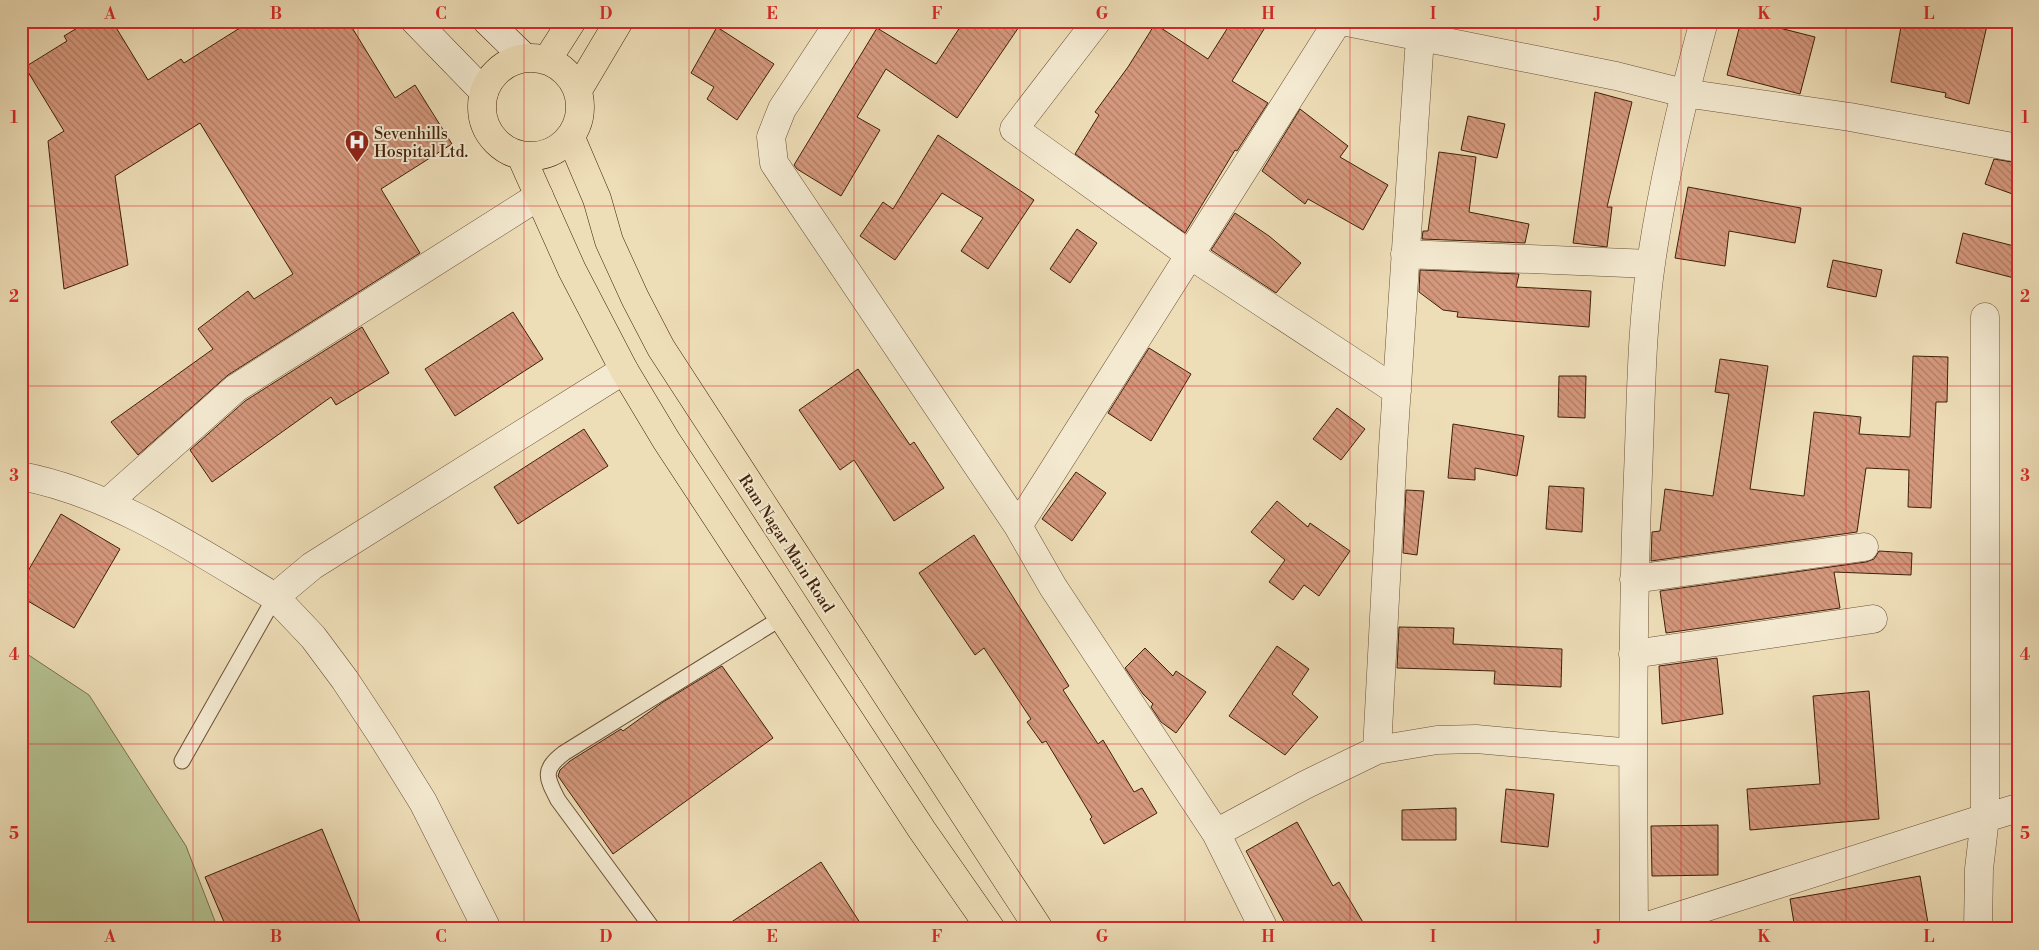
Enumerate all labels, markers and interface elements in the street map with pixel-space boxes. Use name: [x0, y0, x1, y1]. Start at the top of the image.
text: A: [103, 4, 116, 24]
text: B: [270, 4, 282, 24]
text: C: [435, 4, 447, 24]
text: D: [600, 4, 613, 24]
text: E: [766, 4, 778, 24]
text: F: [931, 4, 943, 24]
text: G: [1096, 4, 1109, 24]
text: H: [1261, 4, 1275, 24]
text: I: [1430, 4, 1436, 24]
text: J: [1593, 4, 1601, 24]
text: K: [1758, 4, 1772, 24]
text: L: [1924, 4, 1935, 24]
text: 1: [10, 108, 18, 128]
text: 1: [2021, 108, 2029, 128]
place label: Sevenhills Hospital Ltd.: [374, 124, 468, 162]
hospital icon: Sevenhills Hospital Ltd.: [344, 129, 370, 163]
text: 2: [9, 287, 19, 307]
text: 2: [2020, 287, 2030, 307]
text: 3: [9, 466, 19, 486]
text: 3: [2020, 466, 2030, 486]
street label: Ram Nagar Main Road: [734, 471, 838, 616]
text: 4: [9, 645, 20, 665]
text: 4: [2020, 645, 2031, 665]
text: 5: [9, 824, 19, 844]
text: 5: [2020, 824, 2030, 844]
text: A: [103, 927, 116, 947]
text: B: [270, 927, 282, 947]
text: C: [435, 927, 447, 947]
text: D: [600, 927, 613, 947]
text: E: [766, 927, 778, 947]
text: F: [931, 927, 943, 947]
text: G: [1096, 927, 1109, 947]
text: H: [1261, 927, 1275, 947]
text: I: [1430, 927, 1436, 947]
text: J: [1593, 927, 1601, 947]
text: K: [1758, 927, 1772, 947]
text: L: [1924, 927, 1935, 947]

